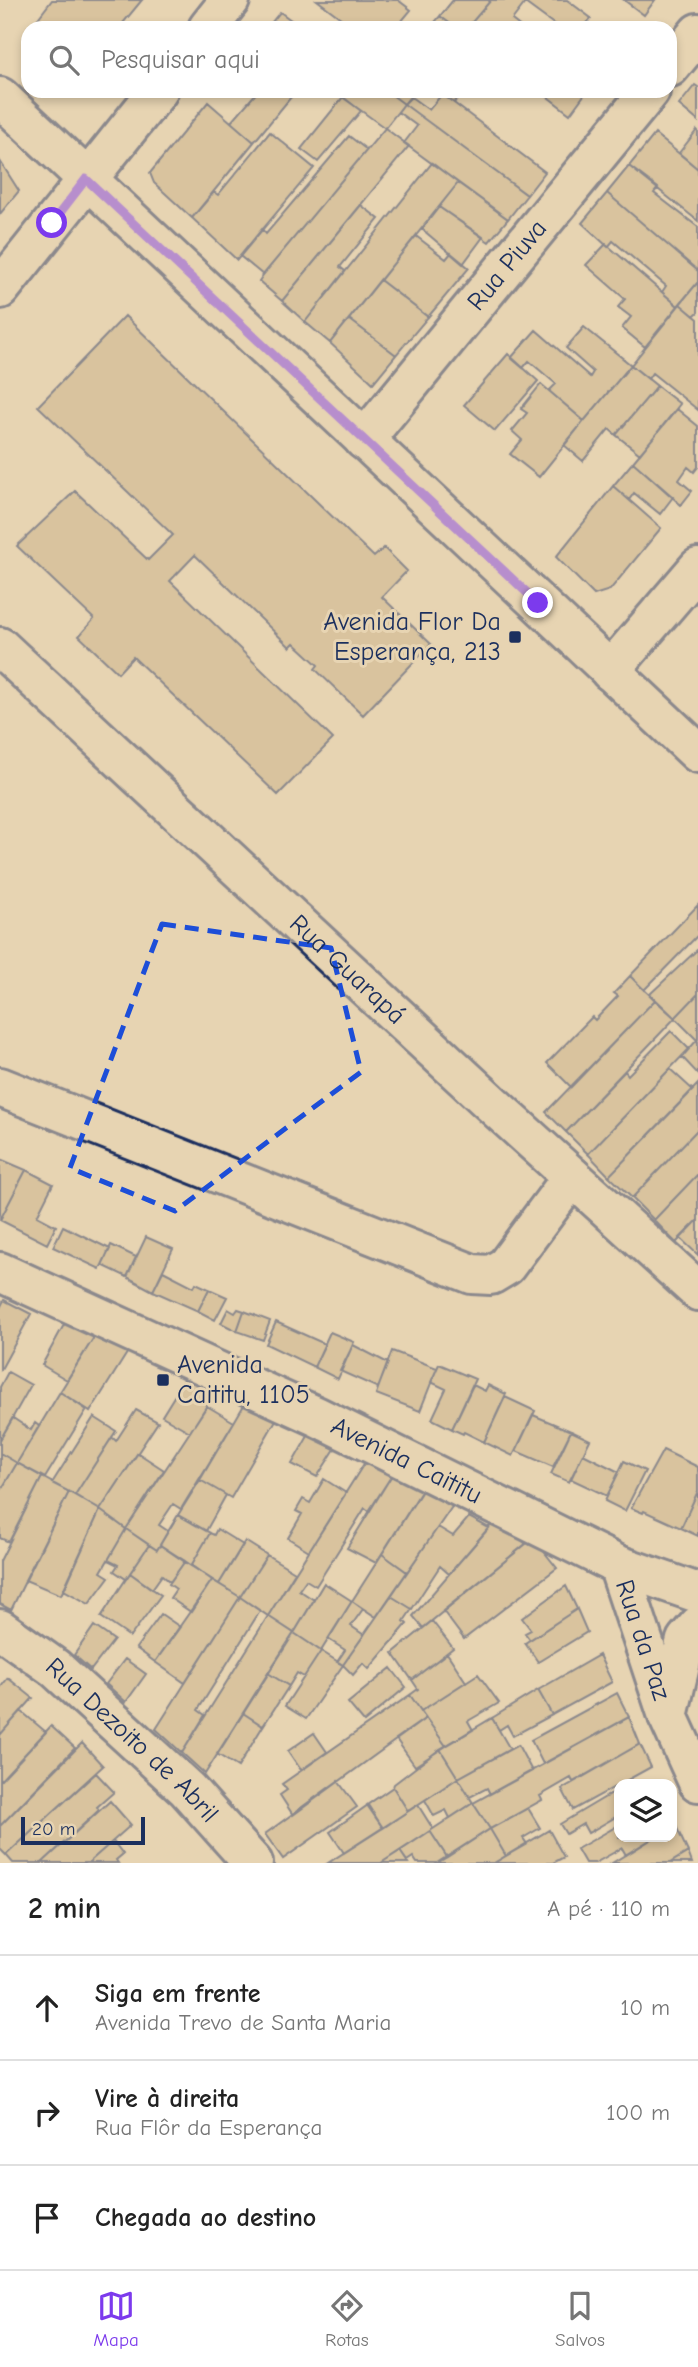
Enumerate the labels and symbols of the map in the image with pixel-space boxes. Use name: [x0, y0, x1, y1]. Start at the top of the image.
route start: [36, 207, 67, 238]
street label: Rua Piuva: [461, 214, 553, 317]
route end: [522, 587, 553, 618]
place label: Avenida Flor Da Esperança, 213: [323, 607, 501, 667]
marker: Avenida Flor Da Esperança, 213: [507, 629, 523, 645]
street label: Rua Guarapá: [283, 909, 411, 1031]
place label: Avenida Caititu, 1105: [177, 1350, 310, 1410]
marker: Avenida Caititu, 1105: [155, 1372, 171, 1388]
street label: Avenida Caititu: [326, 1411, 487, 1510]
street label: Rua da Paz: [609, 1576, 677, 1704]
street label: Rua Dezoito de Abril: [39, 1652, 225, 1829]
scale bar: [21, 1814, 145, 1846]

